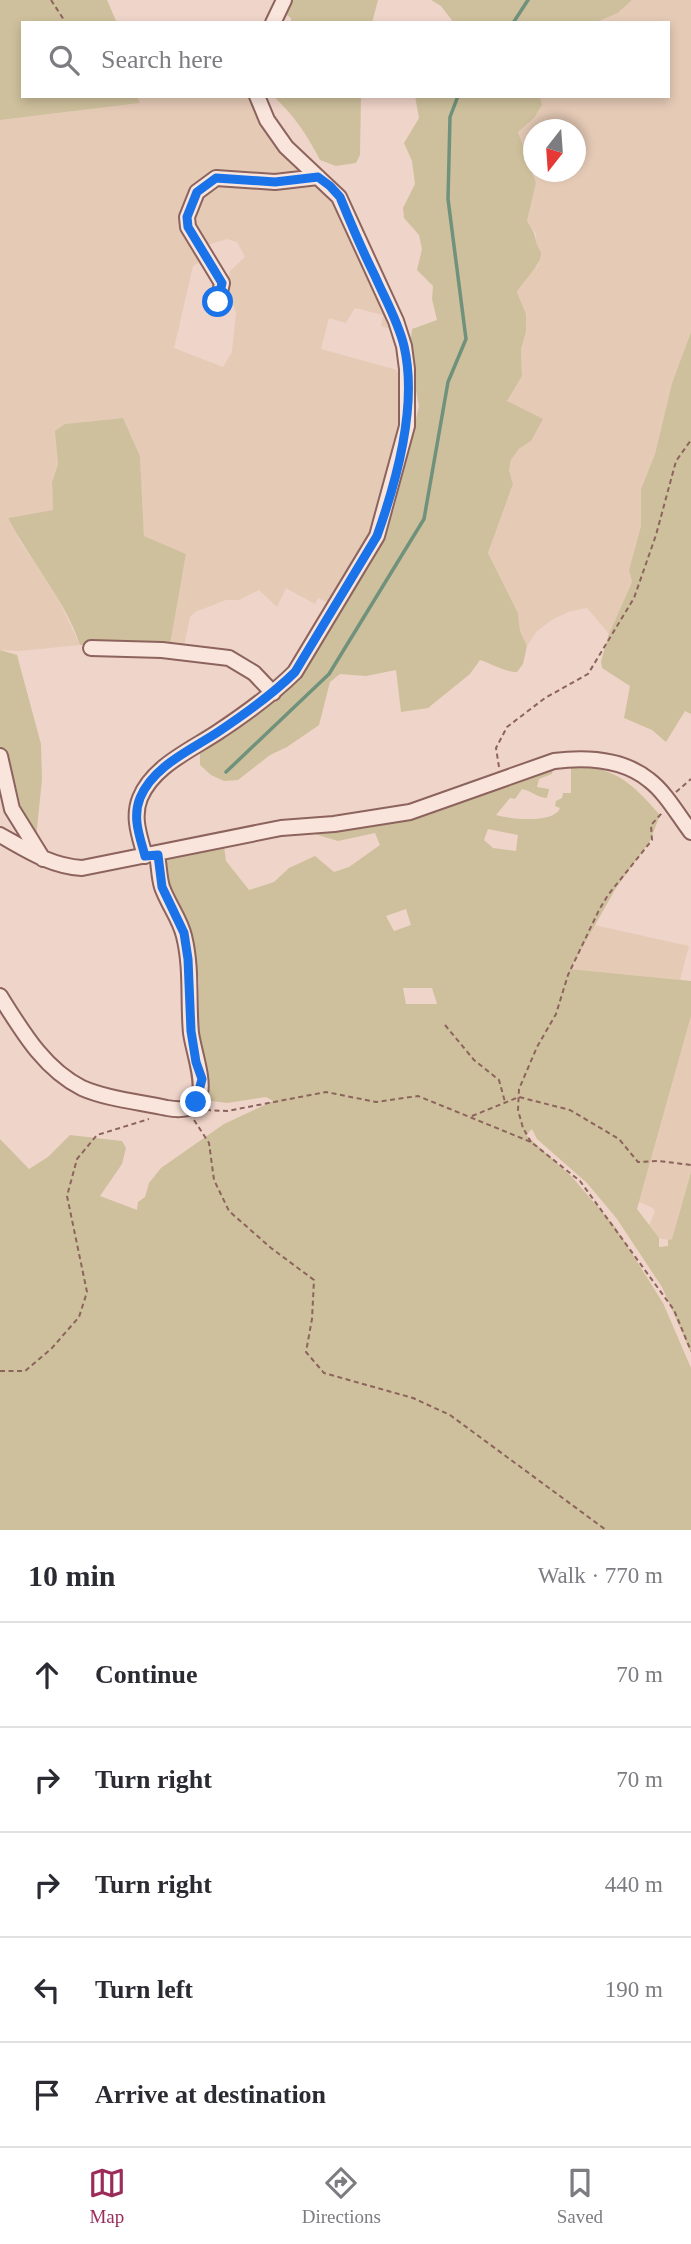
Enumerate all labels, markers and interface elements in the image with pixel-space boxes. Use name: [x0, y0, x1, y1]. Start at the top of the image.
search box: [21, 21, 670, 98]
icon: search: [45, 41, 83, 79]
text: Search here: [101, 45, 223, 74]
north arrow: [523, 119, 586, 182]
route start: [202, 286, 233, 317]
route end: [180, 1086, 211, 1117]
text: 10 min: [28, 1559, 116, 1592]
text: Walk · 770 m: [538, 1563, 663, 1588]
icon: ahead: [28, 1656, 66, 1694]
text: Continue: [95, 1660, 198, 1689]
text: 70 m: [616, 1662, 663, 1687]
icon: right: [28, 1761, 66, 1799]
text: Turn right: [95, 1765, 212, 1794]
text: 70 m: [616, 1767, 663, 1792]
icon: right: [28, 1866, 66, 1904]
text: Turn right: [95, 1870, 212, 1899]
text: 440 m: [605, 1872, 663, 1897]
icon: left: [28, 1971, 66, 2009]
text: Turn left: [95, 1975, 193, 2004]
text: 190 m: [605, 1977, 663, 2002]
icon: arrive: [28, 2076, 66, 2114]
text: Arrive at destination: [95, 2080, 326, 2109]
tab: Map: [88, 2164, 126, 2228]
tab: Directions: [302, 2164, 381, 2228]
tab: Saved: [557, 2164, 603, 2228]

